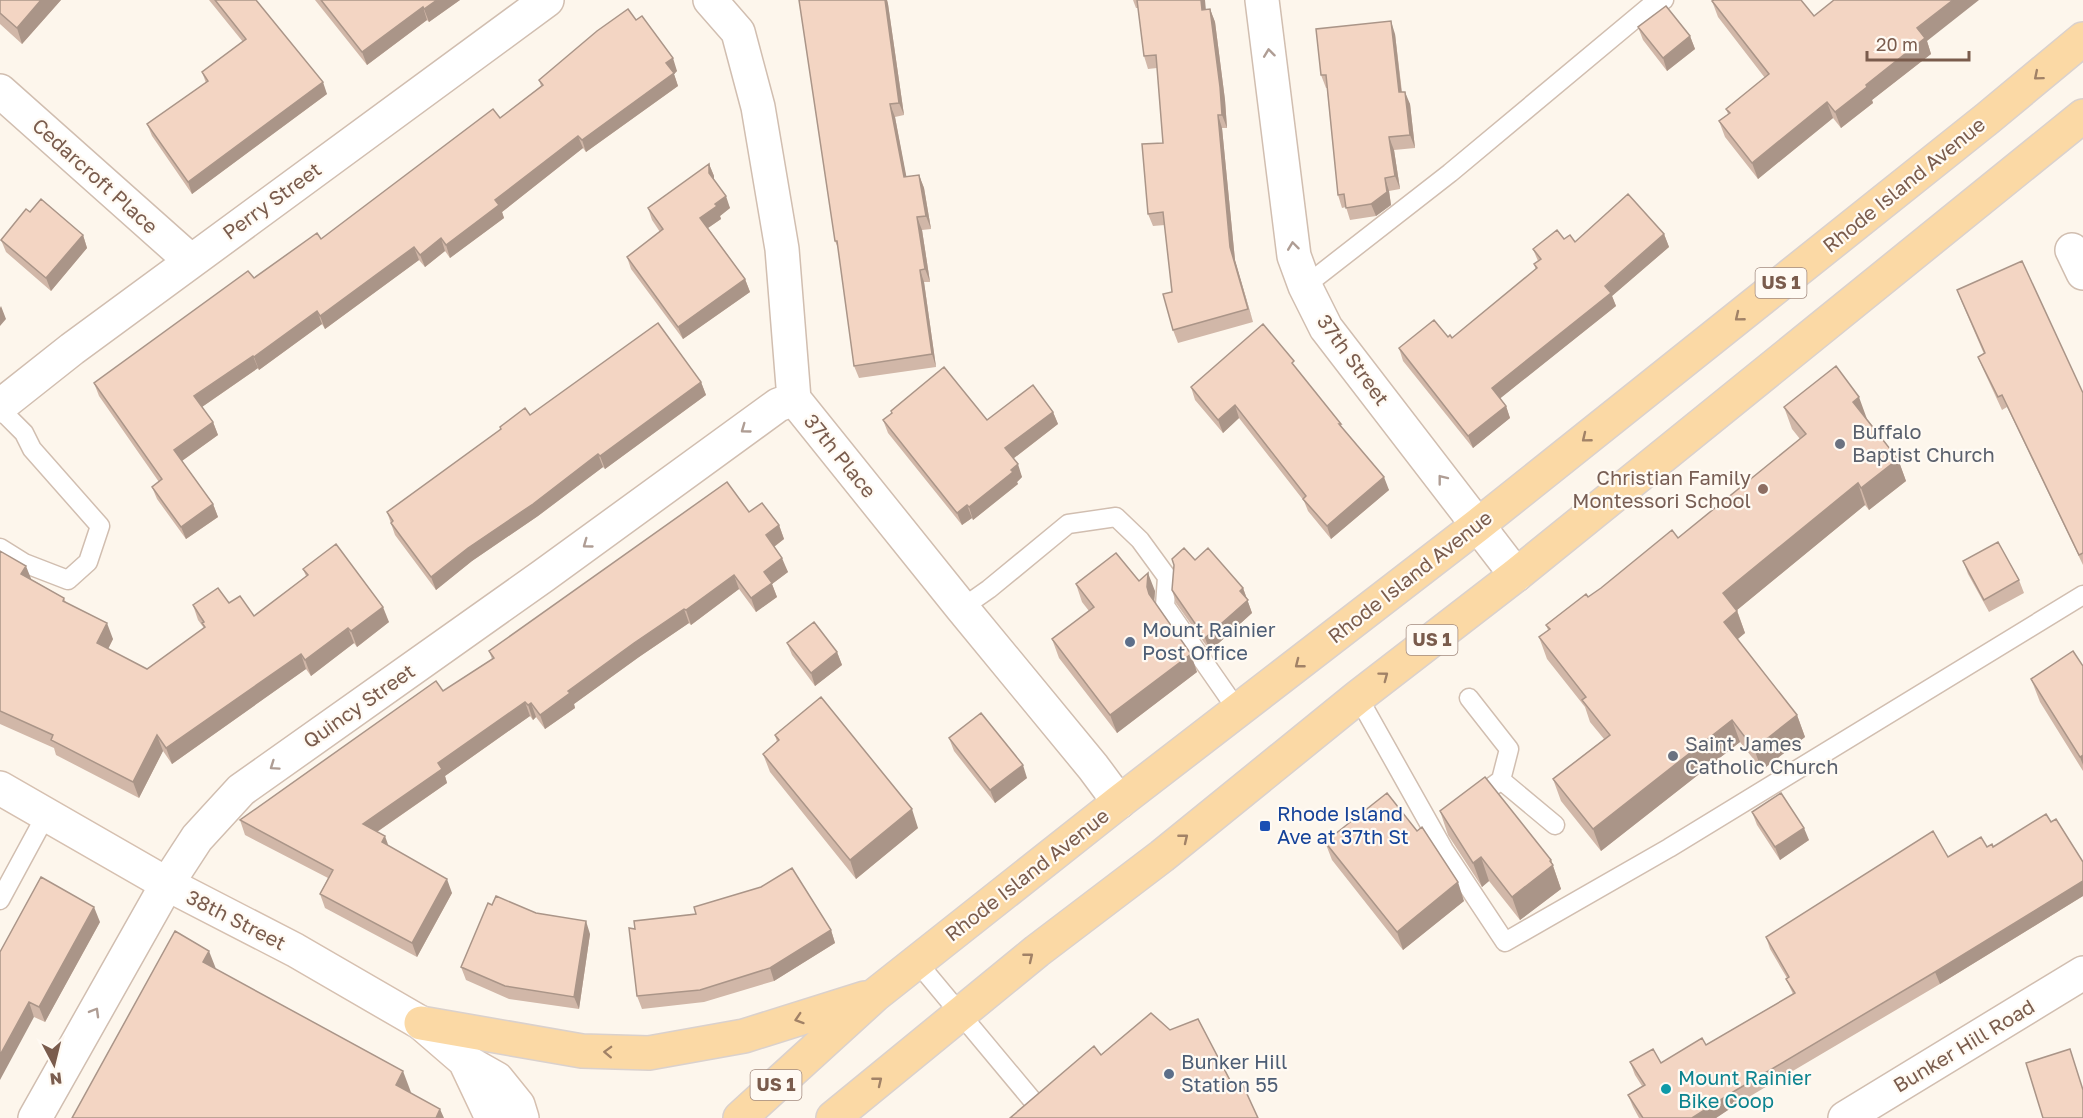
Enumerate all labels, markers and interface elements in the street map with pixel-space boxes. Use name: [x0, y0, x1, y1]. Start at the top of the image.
scale bar: [1867, 24, 1969, 62]
text: 20 m: [1876, 33, 1918, 55]
one-way arrow: [1263, 48, 1276, 57]
one-way arrow: [2034, 69, 2045, 80]
street label: Rhode Island Avenue: [1817, 111, 1989, 257]
street label: Cedarcroft Place: [28, 113, 163, 238]
street label: Perry Street: [217, 156, 325, 244]
one-way arrow: [1287, 242, 1299, 251]
road number: US 1: [1756, 268, 1806, 298]
street label: 37th Street: [1313, 309, 1395, 410]
one-way arrow: [1735, 309, 1746, 320]
street label: 37th Place: [800, 409, 882, 502]
place label: Buffalo Baptist Church: [1852, 419, 1995, 466]
one-way arrow: [740, 422, 751, 433]
one-way arrow: [1582, 431, 1593, 442]
marker: Buffalo Baptist Church: [1833, 437, 1847, 451]
place label: Christian Family Montessori School: [1572, 465, 1751, 512]
one-way arrow: [1438, 475, 1449, 486]
marker: Christian Family Montessori School: [1756, 482, 1770, 496]
street label: Rhode Island Avenue: [1323, 505, 1496, 648]
one-way arrow: [583, 537, 594, 548]
place label: Mount Rainier Post Office: [1142, 617, 1276, 664]
road number: US 1: [1406, 625, 1458, 655]
marker: Mount Rainier Post Office: [1123, 635, 1137, 649]
one-way arrow: [1295, 657, 1306, 668]
street label: Quincy Street: [298, 658, 419, 752]
one-way arrow: [1378, 673, 1389, 684]
place label: Saint James Catholic Church: [1685, 731, 1838, 778]
marker: Saint James Catholic Church: [1666, 749, 1680, 763]
one-way arrow: [269, 759, 280, 770]
place label: Rhode Island Ave at 37th St: [1277, 801, 1409, 848]
street label: Rhode Island Avenue: [940, 803, 1113, 946]
marker: Rhode Island Ave at 37th St: [1258, 819, 1272, 833]
one-way arrow: [1177, 835, 1188, 846]
street label: 38th Street: [183, 884, 290, 954]
one-way arrow: [1022, 954, 1033, 965]
street label: Bunker Hill Road: [1889, 994, 2038, 1097]
one-way arrow: [87, 1008, 99, 1018]
one-way arrow: [794, 1012, 805, 1024]
north arrow: [24, 1034, 84, 1094]
one-way arrow: [604, 1046, 613, 1058]
place label: Bunker Hill Station 55: [1181, 1049, 1287, 1096]
place label: Mount Rainier Bike Coop: [1678, 1065, 1812, 1112]
marker: Bunker Hill Station 55: [1162, 1067, 1176, 1081]
text: N: [49, 1068, 63, 1090]
road number: US 1: [750, 1070, 802, 1100]
one-way arrow: [871, 1077, 882, 1088]
marker: Mount Rainier Bike Coop: [1659, 1082, 1673, 1096]

